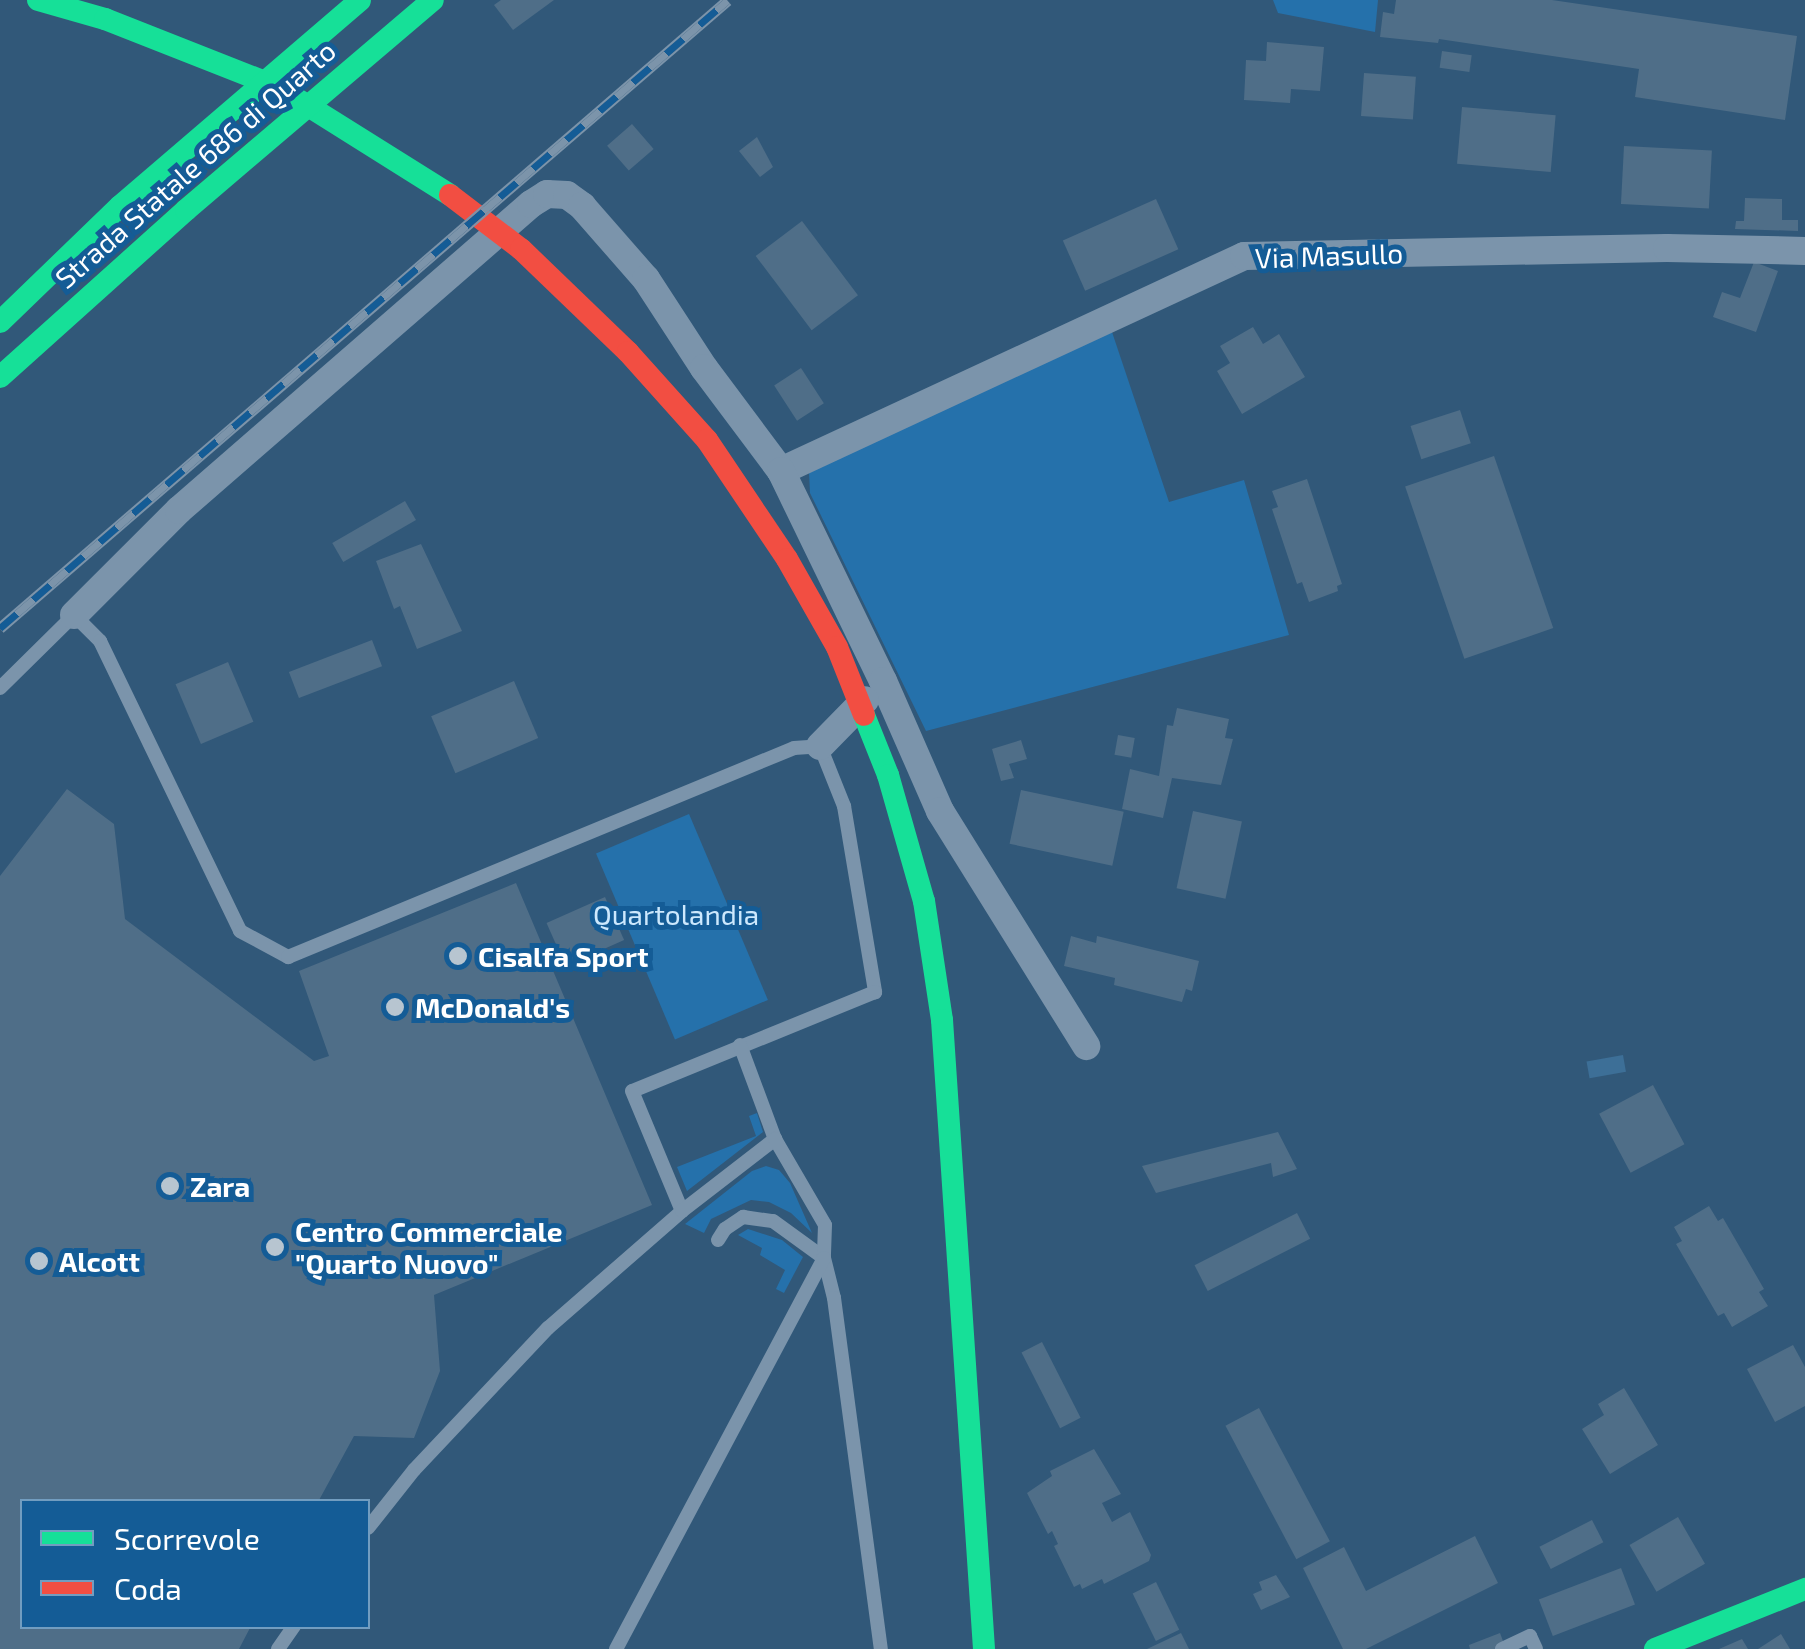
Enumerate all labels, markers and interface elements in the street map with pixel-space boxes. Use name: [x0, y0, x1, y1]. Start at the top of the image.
street label: Strada Statale 686 di Quarto: [48, 33, 342, 295]
street label: Via Masullo: [1254, 236, 1404, 274]
park label: Quartolandia: [593, 897, 759, 931]
place label: Cisalfa Sport: [478, 939, 648, 973]
marker: Cisalfa Sport: [447, 945, 469, 967]
place label: McDonald's: [415, 990, 570, 1024]
marker: McDonald's: [384, 996, 406, 1018]
place label: Zara: [190, 1169, 250, 1203]
marker: Zara: [159, 1175, 181, 1197]
place label: Centro Commerciale "Quarto Nuovo": [295, 1214, 563, 1280]
marker: Centro Commerciale "Quarto Nuovo": [264, 1236, 286, 1258]
place label: Alcott: [59, 1244, 140, 1278]
marker: Alcott: [28, 1250, 50, 1272]
legend: [20, 1499, 370, 1629]
text: Scorrevole: [114, 1520, 260, 1556]
text: Coda: [114, 1570, 182, 1606]

